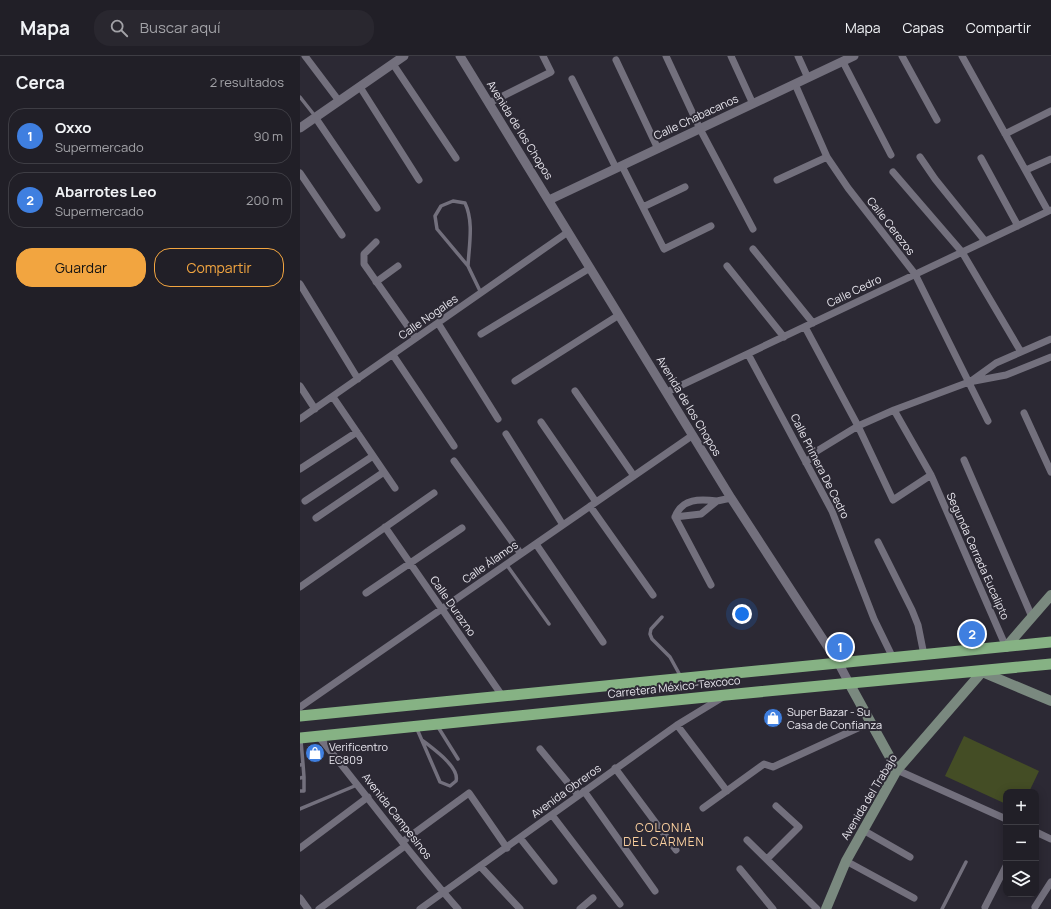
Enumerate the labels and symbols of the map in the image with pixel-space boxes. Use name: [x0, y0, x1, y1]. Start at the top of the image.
street label: Avenida de los Chopos: [484, 77, 557, 182]
street label: Calle Chabacanos: [651, 90, 741, 143]
street label: Calle Cerezos: [864, 194, 919, 258]
street label: Calle Cedro: [824, 271, 884, 310]
street label: Calle Nogales: [395, 290, 461, 343]
street label: Avenida de los Chopos: [654, 353, 725, 459]
street label: Calle Primera De Cedro: [787, 411, 854, 521]
street label: Segunda Cerrada Eucalipto: [944, 490, 1014, 622]
street label: Calle Álamos: [459, 537, 521, 586]
street label: Calle Durazno: [427, 573, 480, 639]
your location: [732, 604, 752, 624]
pin: 2: [959, 619, 985, 649]
pin: 1: [827, 632, 853, 662]
street label: Carretera México-Texcoco: [607, 672, 741, 701]
place label: Super Bazar - Su Casa de Confianza: [787, 704, 882, 732]
shop icon: Super Bazar - Su Casa de Confianza: [762, 707, 784, 729]
place label: Verificentro EC809: [329, 739, 389, 767]
shop icon: Verificentro EC809: [304, 742, 326, 764]
street label: Avenida del Trabajo: [837, 751, 900, 842]
street label: Avenida Obreros: [528, 760, 604, 821]
street label: Avenida Campesinos: [359, 770, 436, 862]
district label: COLONIA DEL CARMEN: [623, 819, 705, 850]

